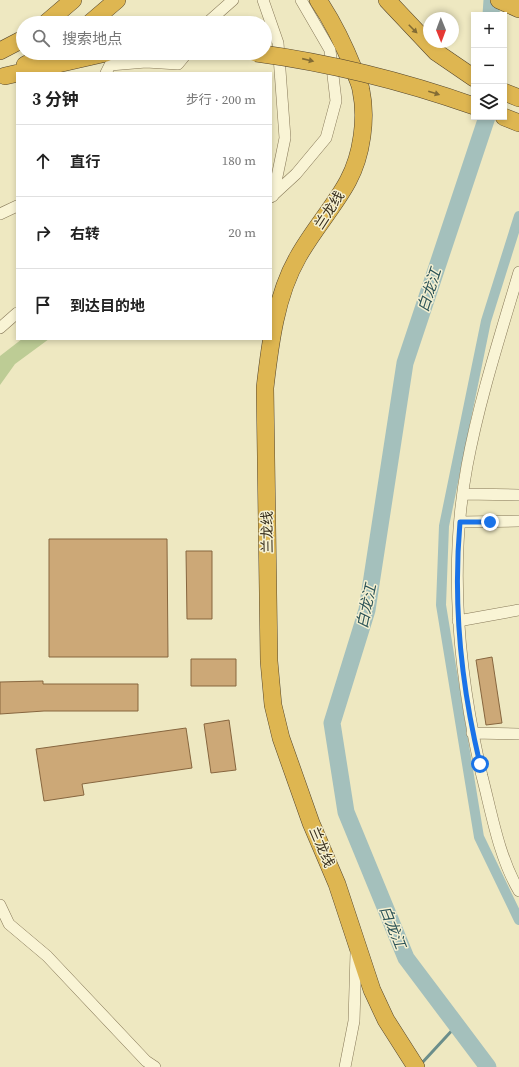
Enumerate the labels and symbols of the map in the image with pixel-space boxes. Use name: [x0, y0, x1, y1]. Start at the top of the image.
north arrow: [423, 12, 459, 48]
one-way arrow: [408, 24, 418, 34]
one-way arrow: [302, 58, 314, 64]
one-way arrow: [428, 90, 440, 96]
street label: 兰龙线: [309, 187, 349, 233]
water label: 白龙江: [412, 263, 447, 315]
street label: 兰龙线: [257, 511, 277, 553]
route end: [481, 513, 499, 531]
water label: 白龙江: [351, 580, 381, 630]
route start: [471, 755, 489, 773]
street label: 兰龙线: [305, 824, 339, 870]
water label: 白龙江: [375, 902, 412, 954]

